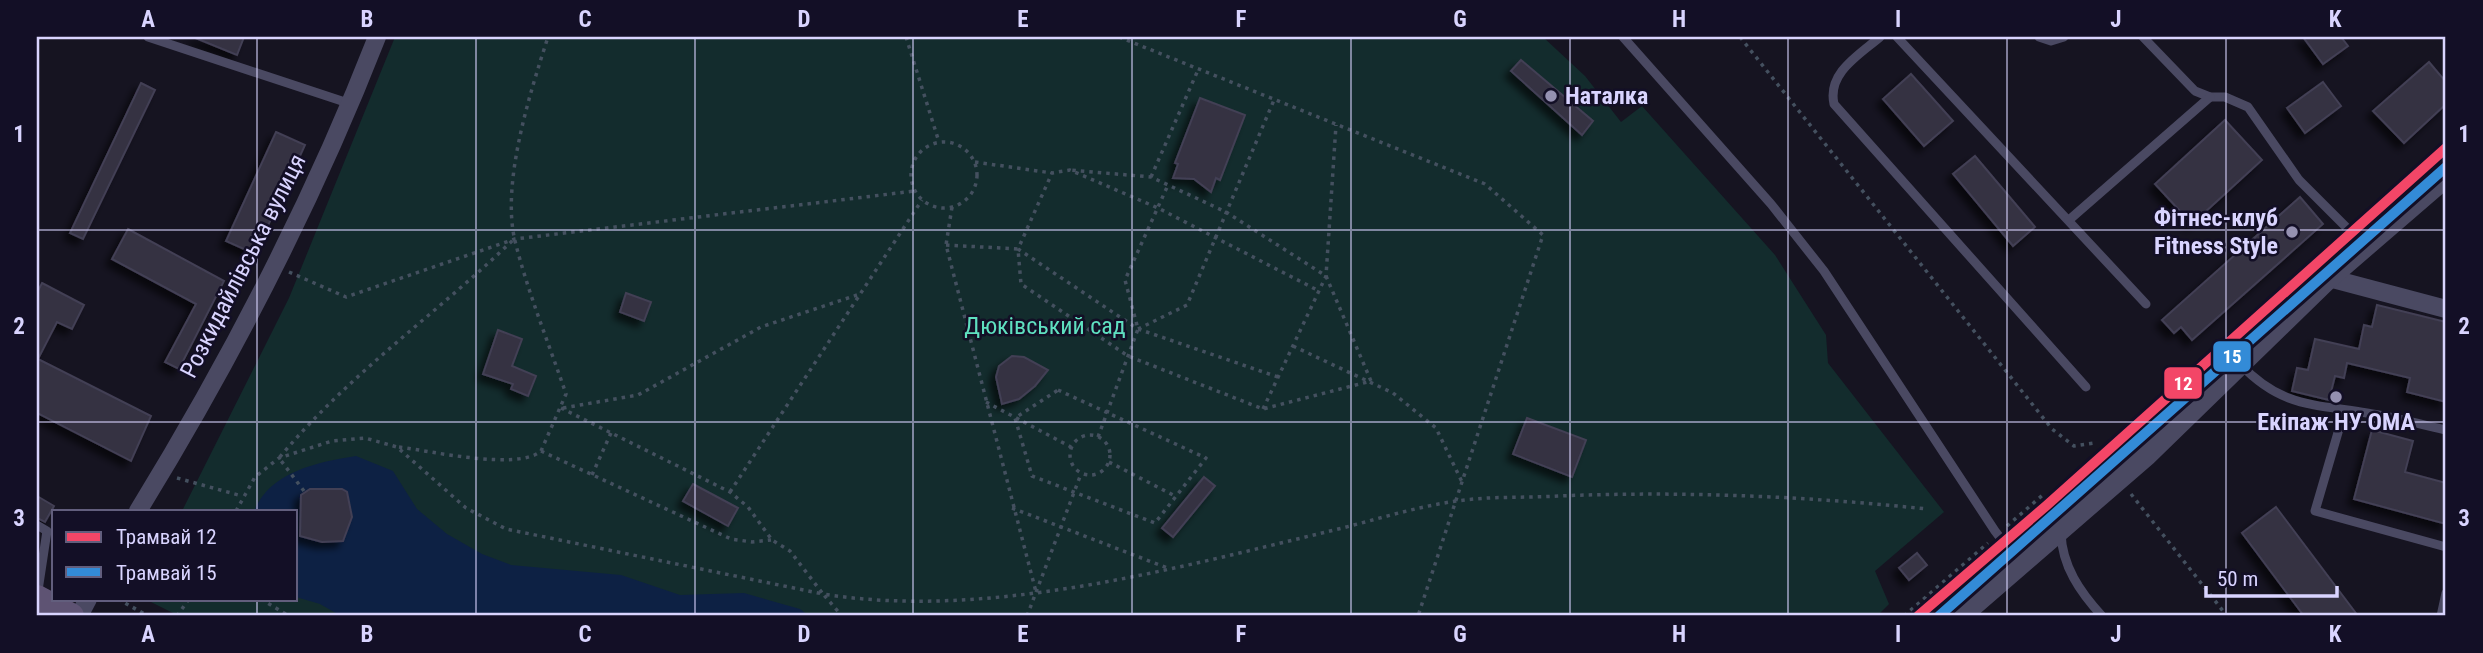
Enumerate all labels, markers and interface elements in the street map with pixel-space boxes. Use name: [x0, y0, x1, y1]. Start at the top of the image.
text: A: [141, 6, 155, 33]
text: B: [361, 6, 373, 33]
text: C: [578, 6, 592, 33]
text: D: [798, 6, 811, 33]
text: E: [1017, 6, 1029, 33]
text: F: [1236, 6, 1247, 33]
text: G: [1453, 6, 1467, 33]
text: H: [1672, 6, 1686, 33]
text: I: [1895, 6, 1901, 33]
text: J: [2110, 6, 2122, 33]
text: K: [2329, 6, 2342, 33]
place label: Наталка: [1565, 82, 1648, 110]
marker: Наталка: [1543, 88, 1559, 104]
text: 1: [13, 121, 25, 148]
text: 1: [2458, 121, 2470, 148]
street label: Розкидайлівська вулиця: [174, 149, 312, 383]
place label: Фітнес-клуб Fitness Style: [2154, 204, 2278, 260]
marker: Фітнес-клуб Fitness Style: [2284, 224, 2300, 240]
park label: Дюківський сад: [964, 312, 1126, 340]
text: 2: [13, 313, 25, 340]
text: 2: [2458, 313, 2470, 340]
line badge: 15: [2212, 340, 2252, 373]
text: 15: [2222, 345, 2242, 368]
line badge: 12: [2163, 366, 2203, 400]
text: 12: [2173, 372, 2193, 395]
marker: Екіпаж НУ ОМА: [2328, 389, 2344, 405]
place label: Екіпаж НУ ОМА: [2257, 408, 2415, 436]
text: 3: [13, 505, 25, 532]
text: 3: [2458, 505, 2470, 532]
legend: [52, 510, 298, 600]
text: Трамвай 12: [116, 525, 217, 549]
scale bar: [2206, 555, 2338, 599]
text: Трамвай 15: [116, 561, 217, 585]
text: 50 m: [2217, 567, 2258, 591]
text: A: [141, 621, 155, 648]
text: B: [361, 621, 373, 648]
text: C: [578, 621, 592, 648]
text: D: [798, 621, 811, 648]
text: E: [1017, 621, 1029, 648]
text: F: [1236, 621, 1247, 648]
text: G: [1453, 621, 1467, 648]
text: H: [1672, 621, 1686, 648]
text: I: [1895, 621, 1901, 648]
text: J: [2110, 621, 2122, 648]
text: K: [2329, 621, 2342, 648]

